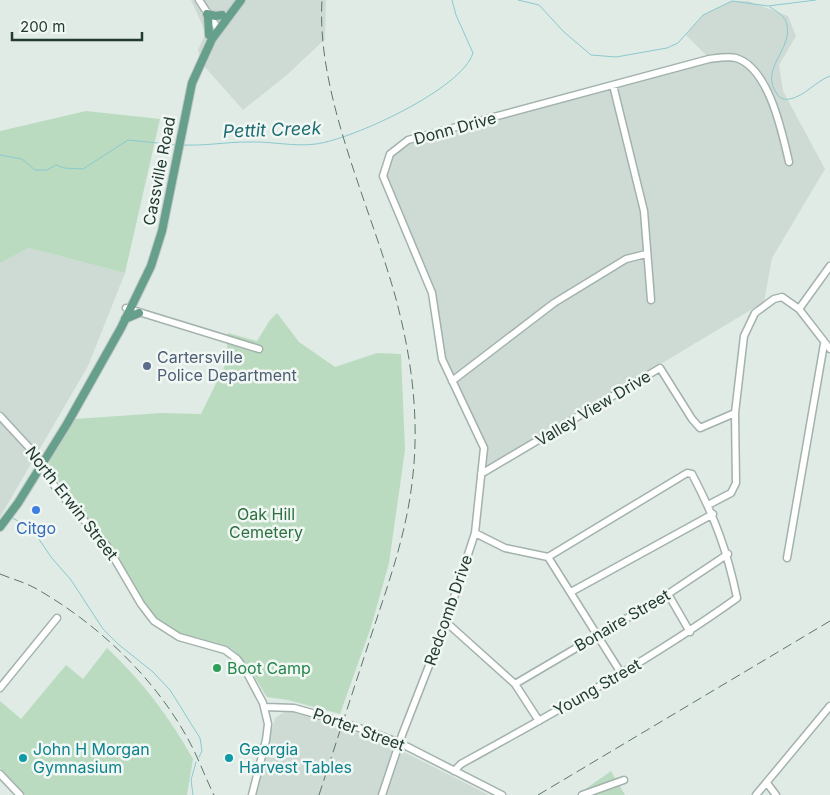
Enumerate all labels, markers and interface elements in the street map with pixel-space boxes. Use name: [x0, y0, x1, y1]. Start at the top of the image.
scale bar: [12, 10, 142, 42]
text: 200 m: [20, 17, 65, 36]
street label: Donn Drive: [412, 107, 498, 149]
street label: Cassville Road: [139, 115, 179, 227]
water label: Pettit Creek: [222, 117, 323, 142]
place label: Cartersville Police Department: [157, 347, 297, 385]
marker: Cartersville Police Department: [141, 360, 153, 372]
street label: Valley View Drive: [532, 366, 654, 450]
street label: North Erwin Street: [21, 442, 123, 564]
marker: Citgo: [30, 504, 42, 516]
park label: Oak Hill Cemetery: [229, 504, 303, 542]
place label: Citgo: [16, 518, 56, 538]
street label: Redcomb Drive: [420, 552, 476, 668]
street label: Bonaire Street: [571, 585, 673, 655]
street label: Young Street: [550, 654, 644, 720]
place label: Boot Camp: [227, 658, 311, 678]
marker: Boot Camp: [211, 662, 223, 674]
street label: Porter Street: [310, 703, 408, 755]
place label: John H Morgan Gymnasium: [33, 739, 150, 777]
place label: Georgia Harvest Tables: [239, 739, 352, 777]
marker: John H Morgan Gymnasium: [17, 752, 29, 764]
marker: Georgia Harvest Tables: [223, 752, 235, 764]

